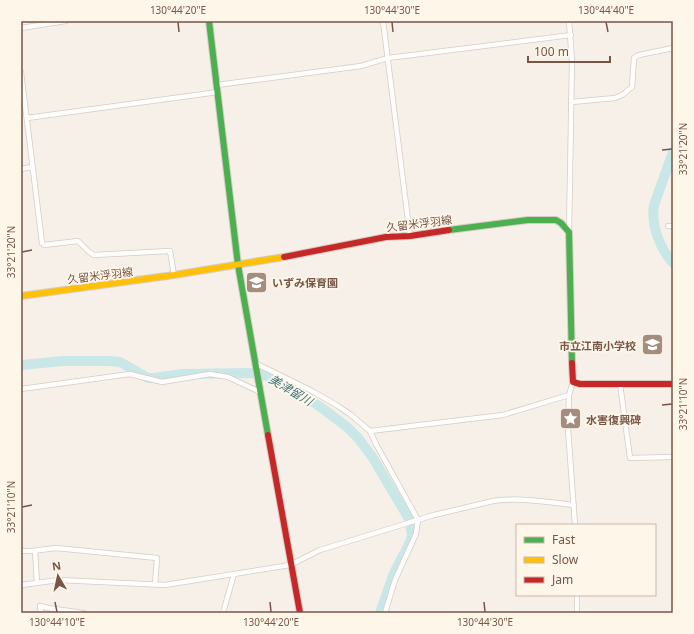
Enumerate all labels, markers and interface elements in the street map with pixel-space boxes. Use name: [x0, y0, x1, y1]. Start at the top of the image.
text: 130°44'20"E: [150, 3, 206, 17]
text: 130°44'30"E: [364, 3, 420, 17]
text: 130°44'40"E: [578, 3, 634, 17]
scale bar: [528, 38, 610, 64]
text: 100 m: [534, 43, 569, 60]
text: 33°21'20"N: [676, 123, 690, 175]
street label: 久留米浮羽線: [385, 212, 453, 234]
text: 33°21'20"N: [4, 226, 18, 278]
street label: 久留米浮羽線: [66, 264, 134, 286]
school or university icon: いずみ保育園: [243, 269, 269, 295]
place label: いずみ保育園: [272, 275, 338, 290]
school or university icon: 市立江南小学校: [639, 332, 665, 358]
place label: 市立江南小学校: [559, 338, 636, 353]
water label: 美津留川: [266, 370, 318, 411]
text: 33°21'10"N: [676, 378, 690, 430]
place icon: 水害復興碑: [558, 406, 584, 432]
place label: 水害復興碑: [586, 412, 641, 427]
text: 33°21'10"N: [4, 481, 18, 533]
legend: [516, 524, 656, 596]
text: Fast: [552, 531, 576, 548]
text: Slow: [552, 551, 579, 568]
north arrow: [38, 556, 78, 596]
text: N: [51, 558, 62, 574]
text: Jam: [551, 571, 573, 588]
text: 130°44'10"E: [29, 615, 85, 629]
text: 130°44'20"E: [243, 615, 299, 629]
text: 130°44'30"E: [457, 615, 513, 629]

